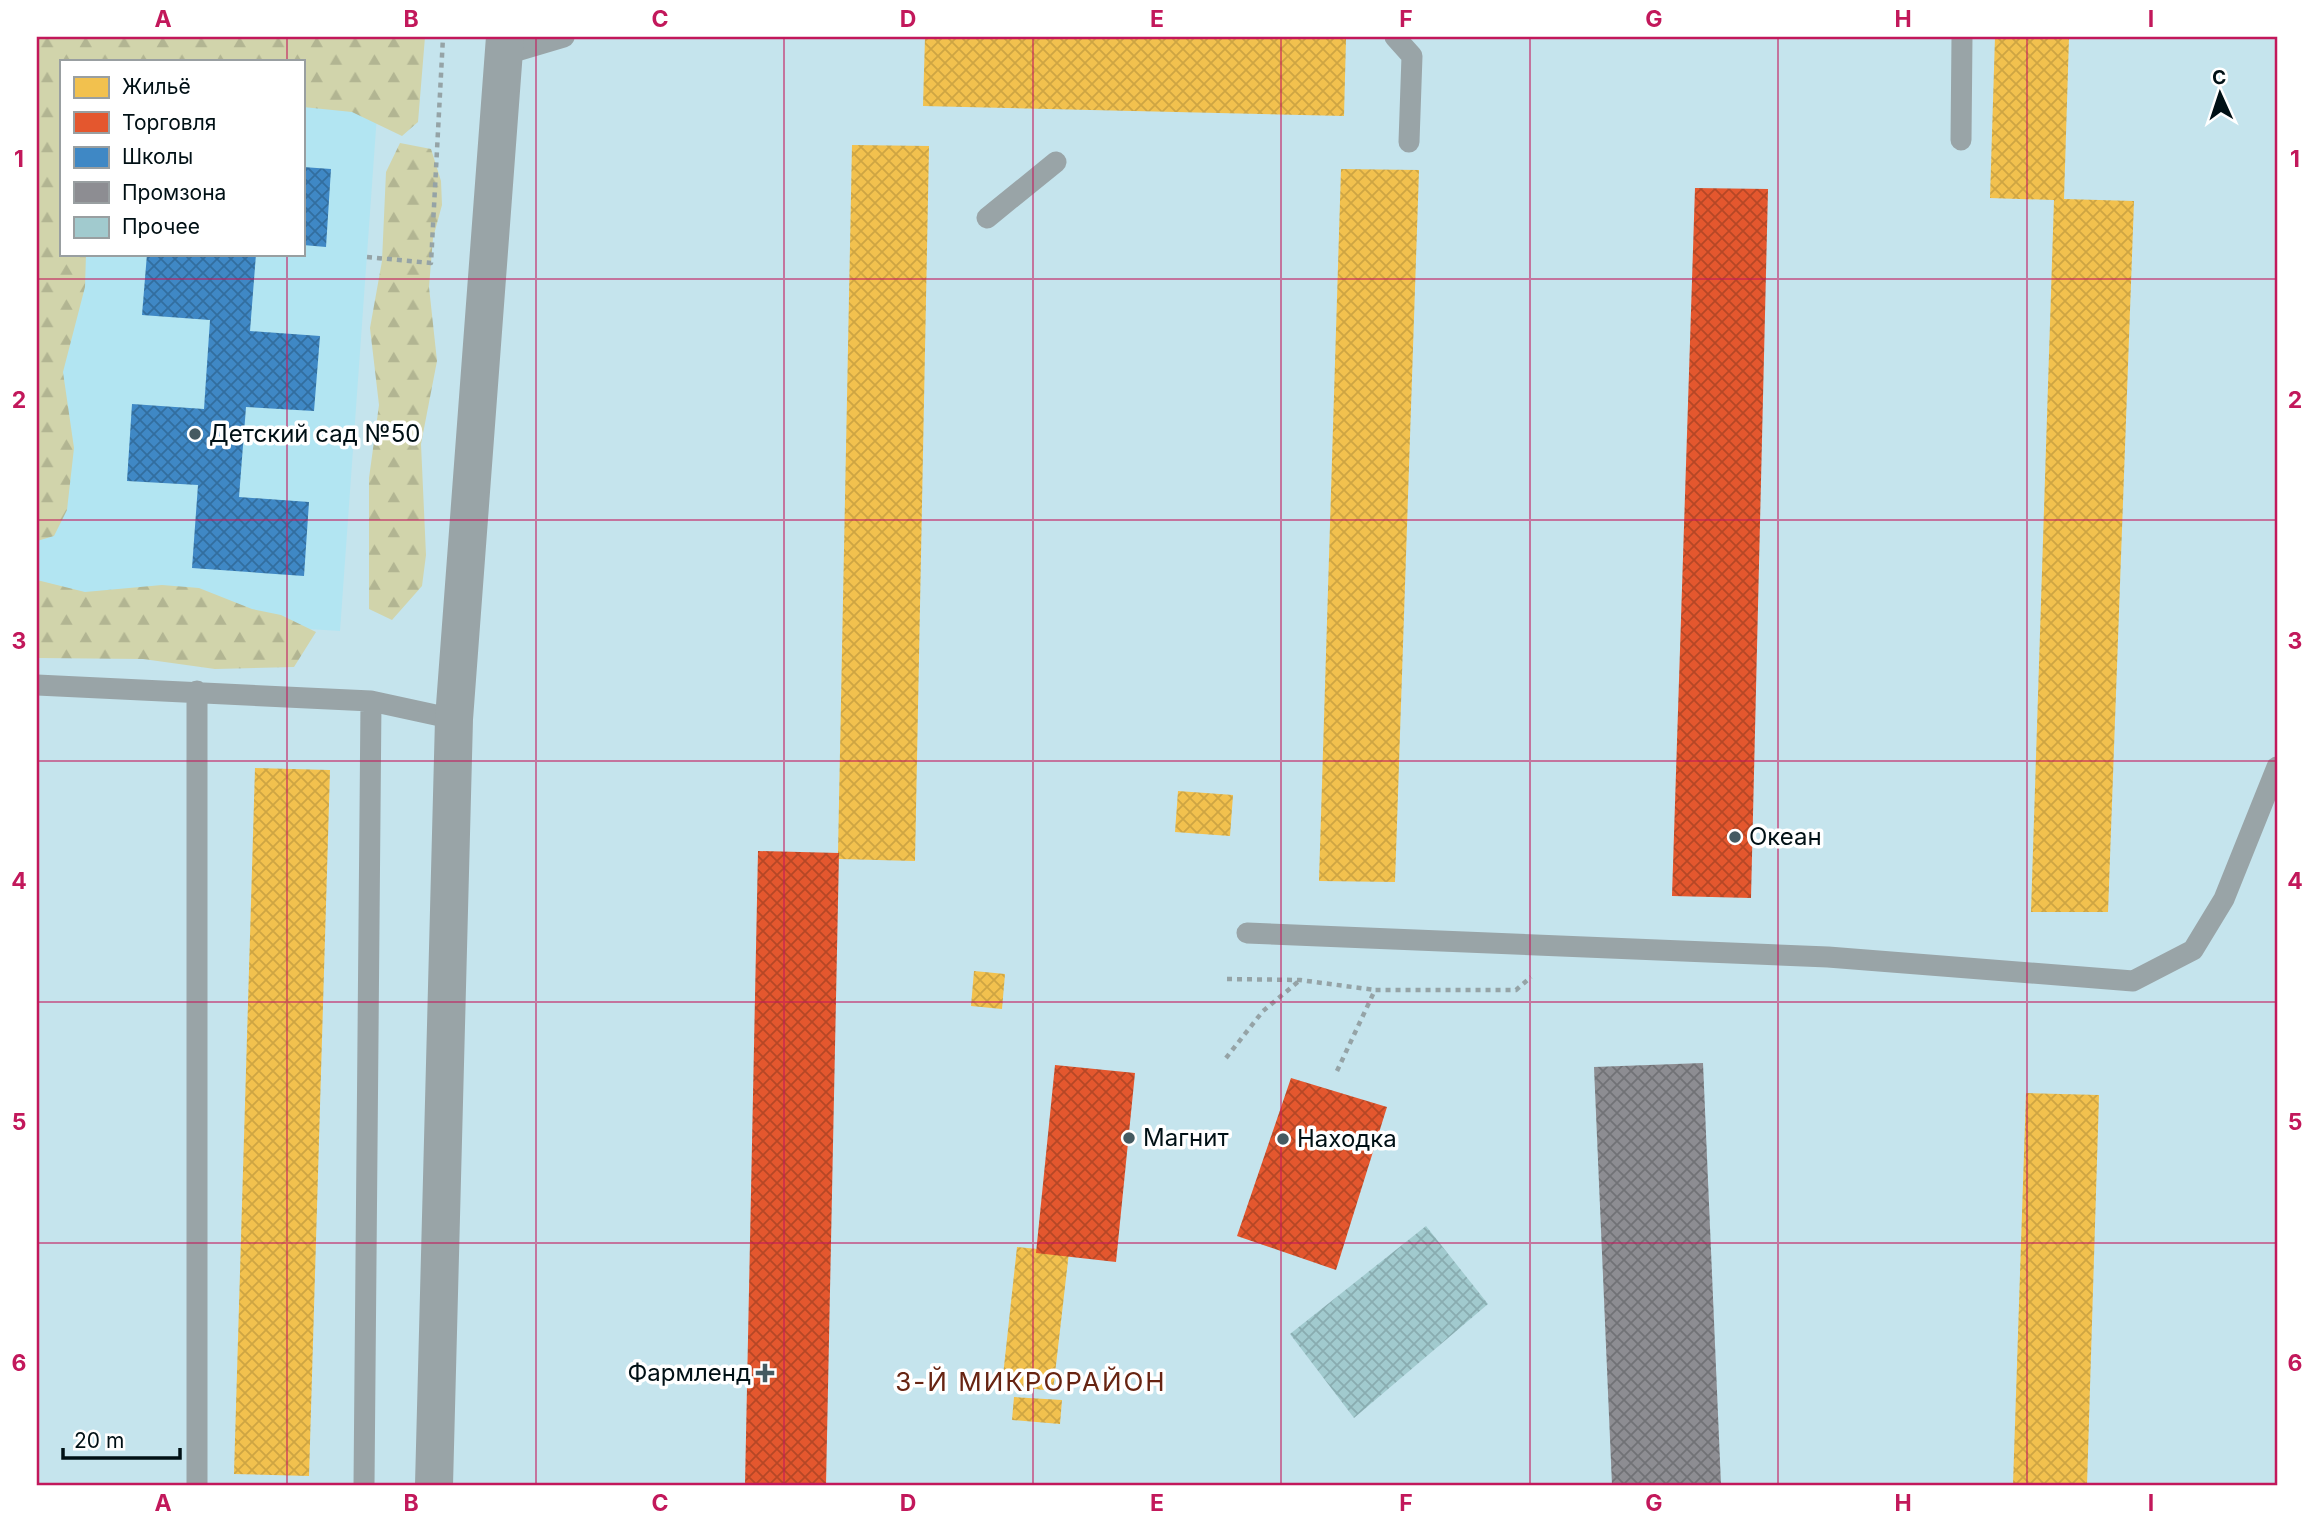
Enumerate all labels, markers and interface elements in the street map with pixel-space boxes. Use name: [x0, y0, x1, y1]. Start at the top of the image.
text: A: [154, 5, 172, 33]
text: B: [403, 5, 419, 33]
text: C: [651, 5, 669, 33]
text: D: [900, 5, 916, 33]
text: E: [1150, 5, 1164, 33]
text: F: [1399, 5, 1413, 33]
text: G: [1645, 5, 1663, 33]
text: H: [1894, 5, 1912, 33]
text: I: [2148, 5, 2154, 33]
legend: [60, 60, 304, 256]
north arrow: [2184, 60, 2254, 130]
text: С: [2212, 66, 2227, 89]
text: Жильё: [122, 74, 191, 99]
text: Торговля: [122, 110, 216, 135]
text: Школы: [122, 144, 193, 169]
text: 1: [14, 145, 24, 173]
text: 1: [2290, 145, 2300, 173]
text: Промзона: [122, 180, 226, 205]
text: Прочее: [122, 214, 200, 239]
text: 2: [12, 386, 26, 414]
text: 2: [2288, 386, 2302, 414]
place label: Детский сад №50: [209, 419, 420, 448]
marker: Детский сад №50: [187, 426, 203, 442]
text: 3: [12, 627, 26, 655]
text: 3: [2288, 627, 2302, 655]
place label: Океан: [1749, 822, 1822, 851]
marker: Океан: [1727, 829, 1743, 845]
text: 4: [11, 867, 27, 895]
text: 4: [2287, 867, 2303, 895]
text: 5: [12, 1108, 26, 1136]
text: 5: [2288, 1108, 2302, 1136]
place label: Магнит: [1143, 1123, 1229, 1152]
place label: Находка: [1297, 1124, 1397, 1153]
marker: Магнит: [1121, 1130, 1137, 1146]
marker: Находка: [1275, 1131, 1291, 1147]
text: 6: [12, 1349, 26, 1377]
text: 6: [2288, 1349, 2302, 1377]
place label: Фармленд: [627, 1358, 751, 1387]
marker: Фармленд: [757, 1365, 773, 1381]
district label: 3-Й МИКРОРАЙОН: [895, 1366, 1167, 1397]
scale bar: [63, 1417, 180, 1461]
text: 20 m: [74, 1428, 124, 1453]
text: A: [154, 1489, 172, 1517]
text: B: [403, 1489, 419, 1517]
text: C: [651, 1489, 669, 1517]
text: D: [900, 1489, 916, 1517]
text: E: [1150, 1489, 1164, 1517]
text: F: [1399, 1489, 1413, 1517]
text: G: [1645, 1489, 1663, 1517]
text: H: [1894, 1489, 1912, 1517]
text: I: [2148, 1489, 2154, 1517]

